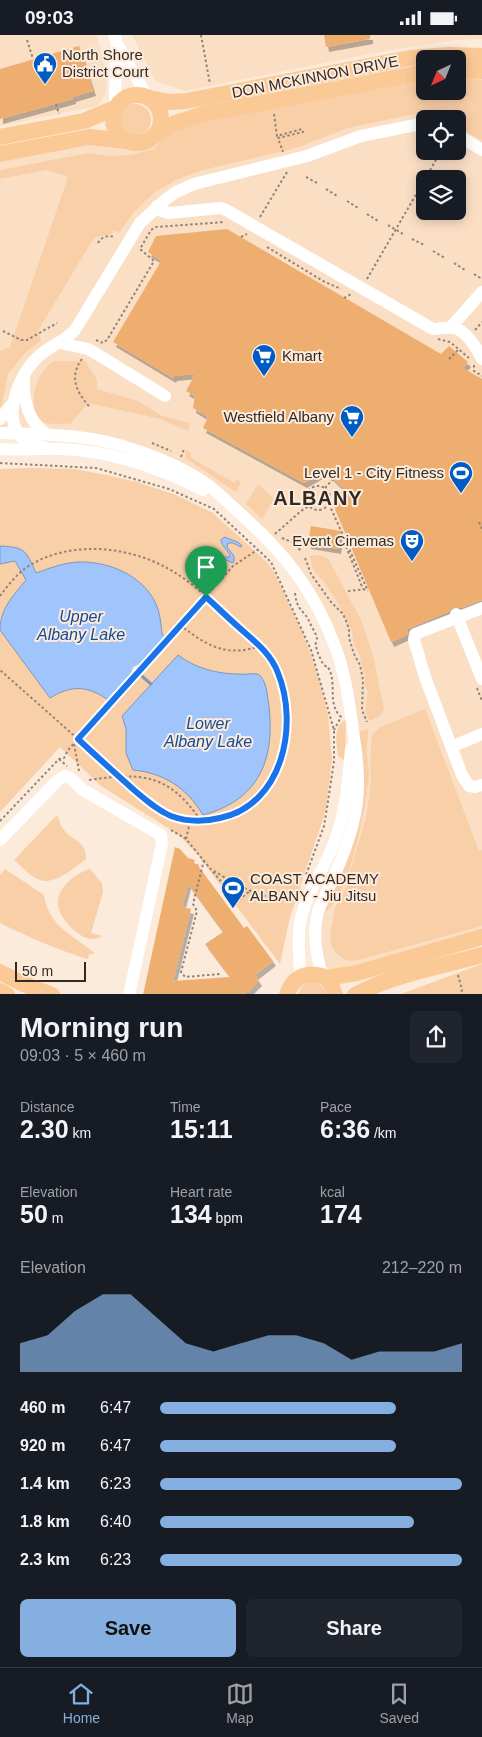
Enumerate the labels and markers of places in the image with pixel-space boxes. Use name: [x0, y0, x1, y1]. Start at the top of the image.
place label: North Shore District Court: [62, 46, 150, 80]
public building icon: North Shore District Court: [32, 51, 58, 85]
supermarket icon: Kmart: [251, 343, 277, 377]
place label: Kmart: [282, 347, 323, 364]
supermarket icon: Westfield Albany: [339, 404, 365, 438]
place label: Westfield Albany: [223, 408, 334, 425]
sports icon: Level 1 - City Fitness: [448, 460, 474, 494]
place label: Level 1 - City Fitness: [304, 464, 444, 481]
theatre icon: Event Cinemas: [399, 528, 425, 562]
place label: Event Cinemas: [292, 532, 394, 549]
pin: [185, 546, 227, 597]
place label: COAST ACADEMY ALBANY - Jiu Jitsu: [250, 870, 379, 904]
sports icon: COAST ACADEMY ALBANY - Jiu Jitsu: [220, 875, 246, 909]

